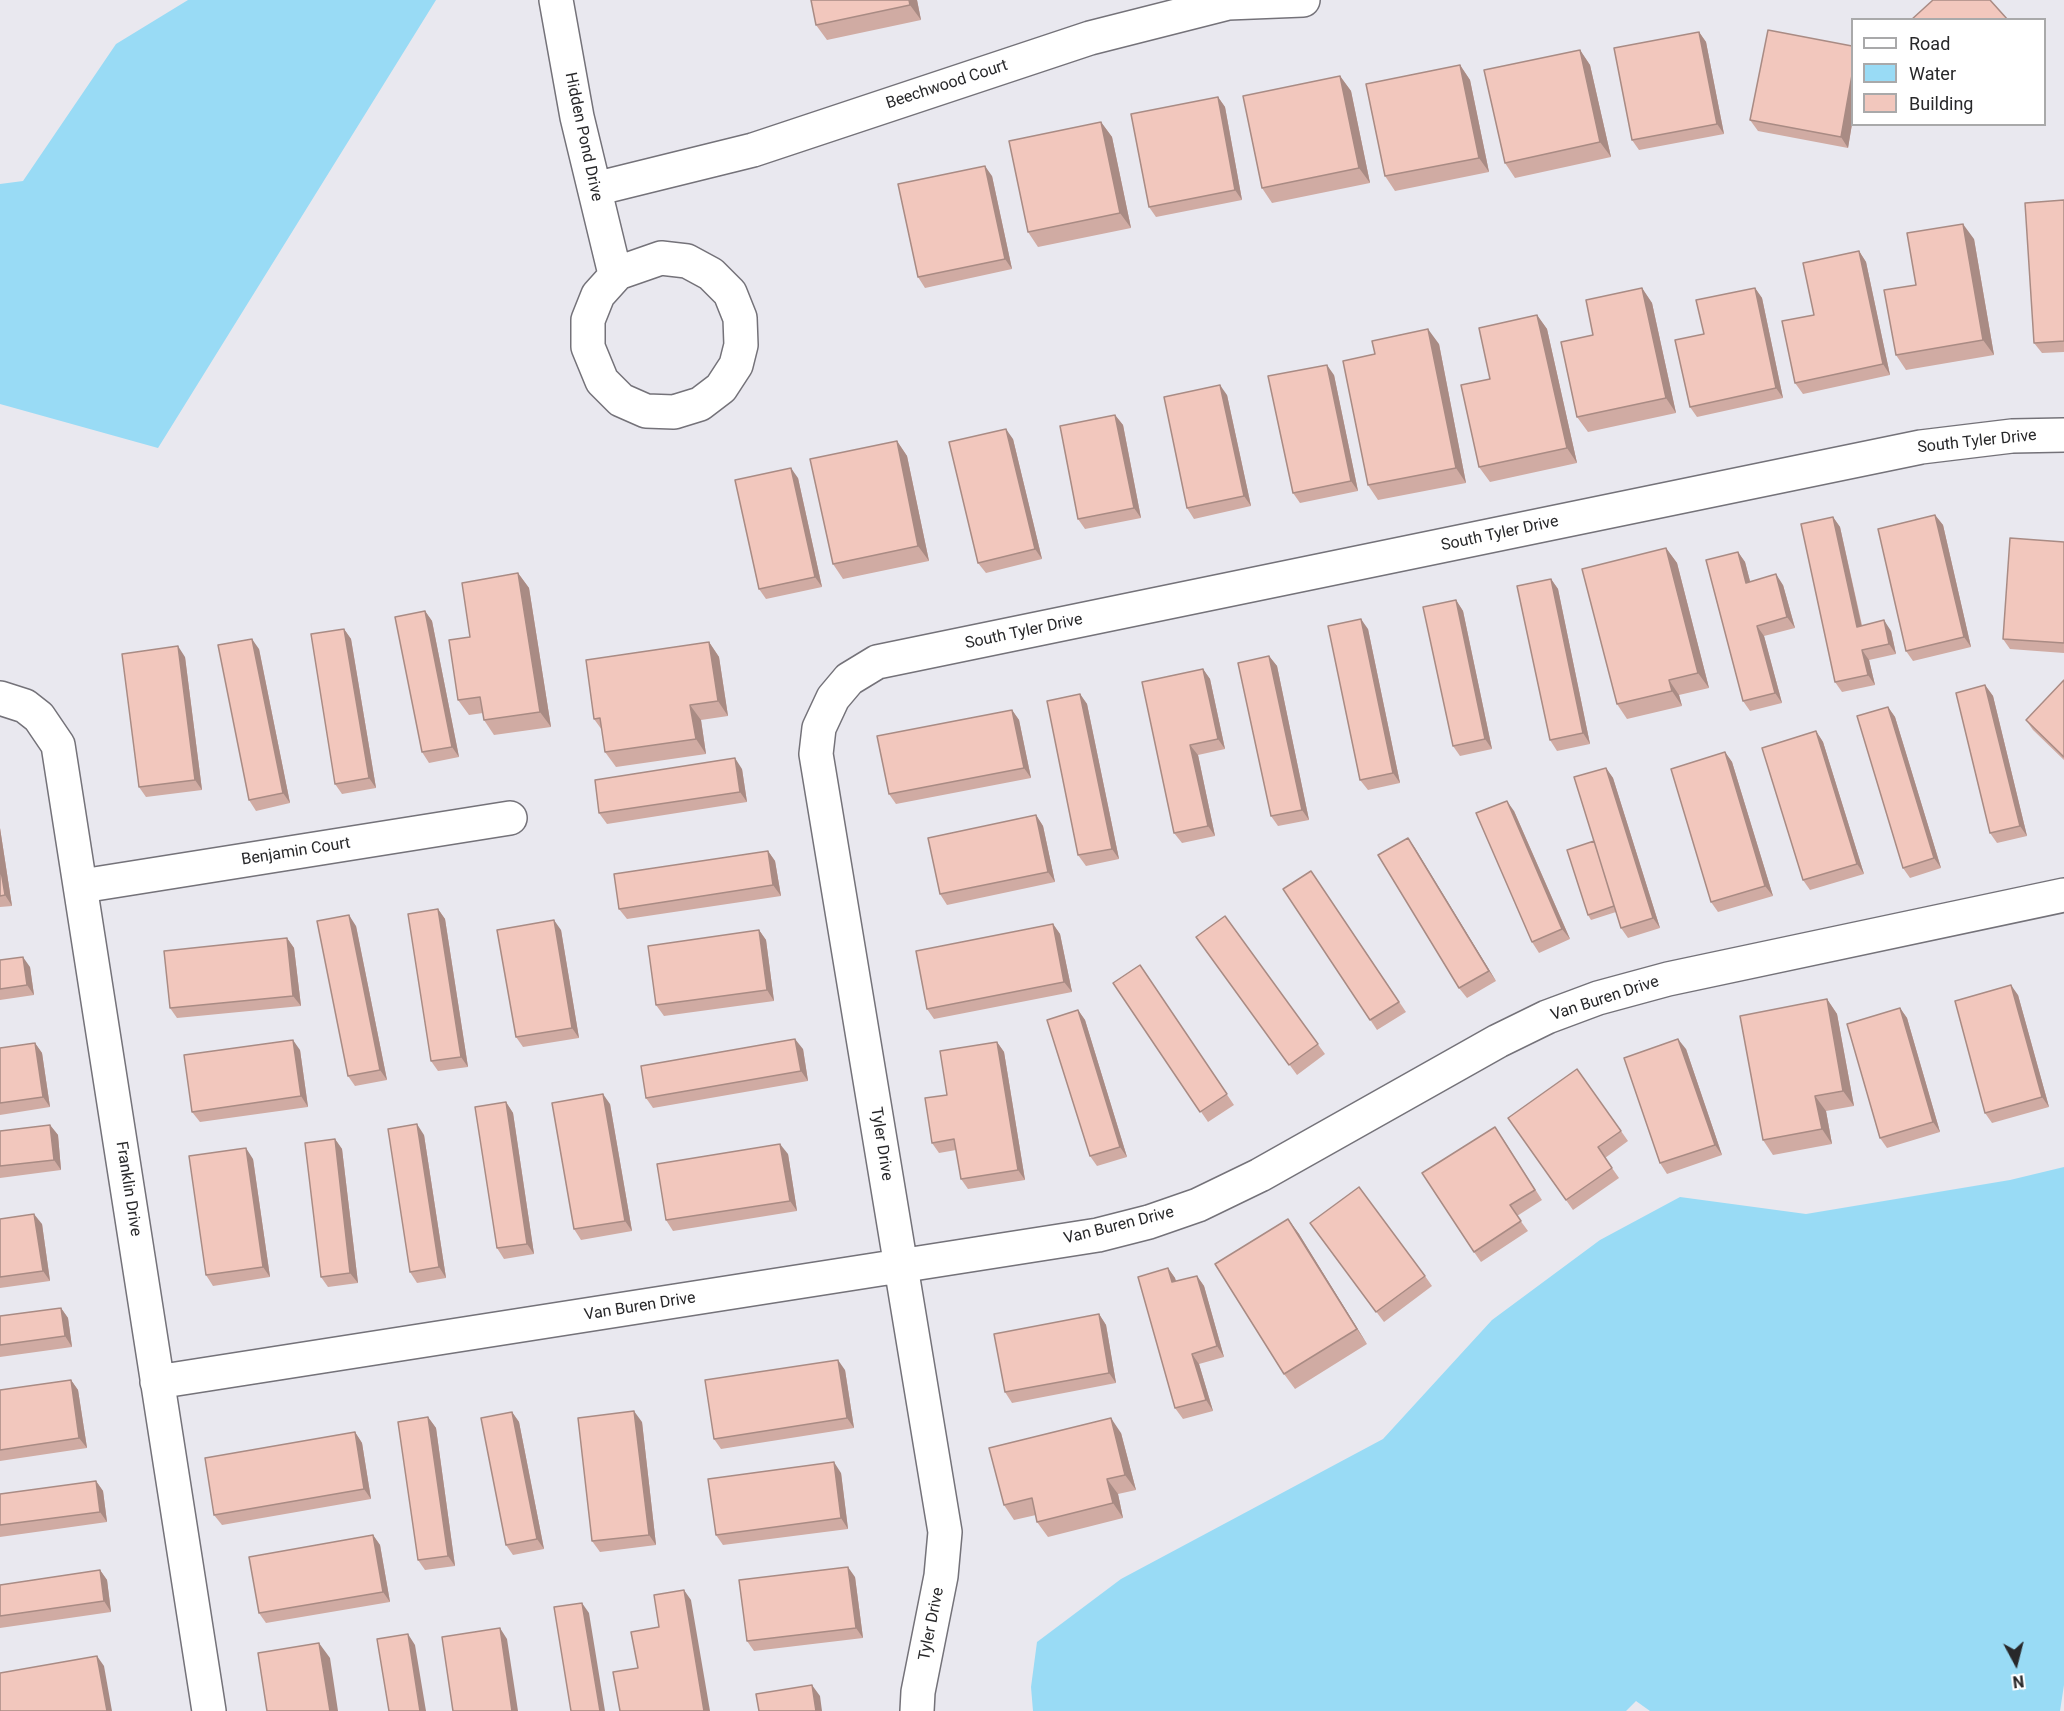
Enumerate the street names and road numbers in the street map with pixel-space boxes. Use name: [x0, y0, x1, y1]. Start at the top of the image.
street label: Beechwood Court: [884, 56, 1010, 114]
street label: Hidden Pond Drive: [560, 71, 606, 203]
street label: South Tyler Drive: [1916, 426, 2038, 458]
street label: South Tyler Drive: [1439, 512, 1561, 556]
street label: South Tyler Drive: [963, 610, 1085, 654]
street label: Benjamin Court: [240, 834, 352, 870]
street label: Van Buren Drive: [1548, 972, 1662, 1026]
street label: Tyler Drive: [866, 1106, 896, 1182]
street label: Franklin Drive: [111, 1140, 145, 1238]
street label: Van Buren Drive: [1062, 1203, 1176, 1249]
street label: Van Buren Drive: [583, 1289, 697, 1325]
street label: Tyler Drive: [915, 1586, 949, 1662]

